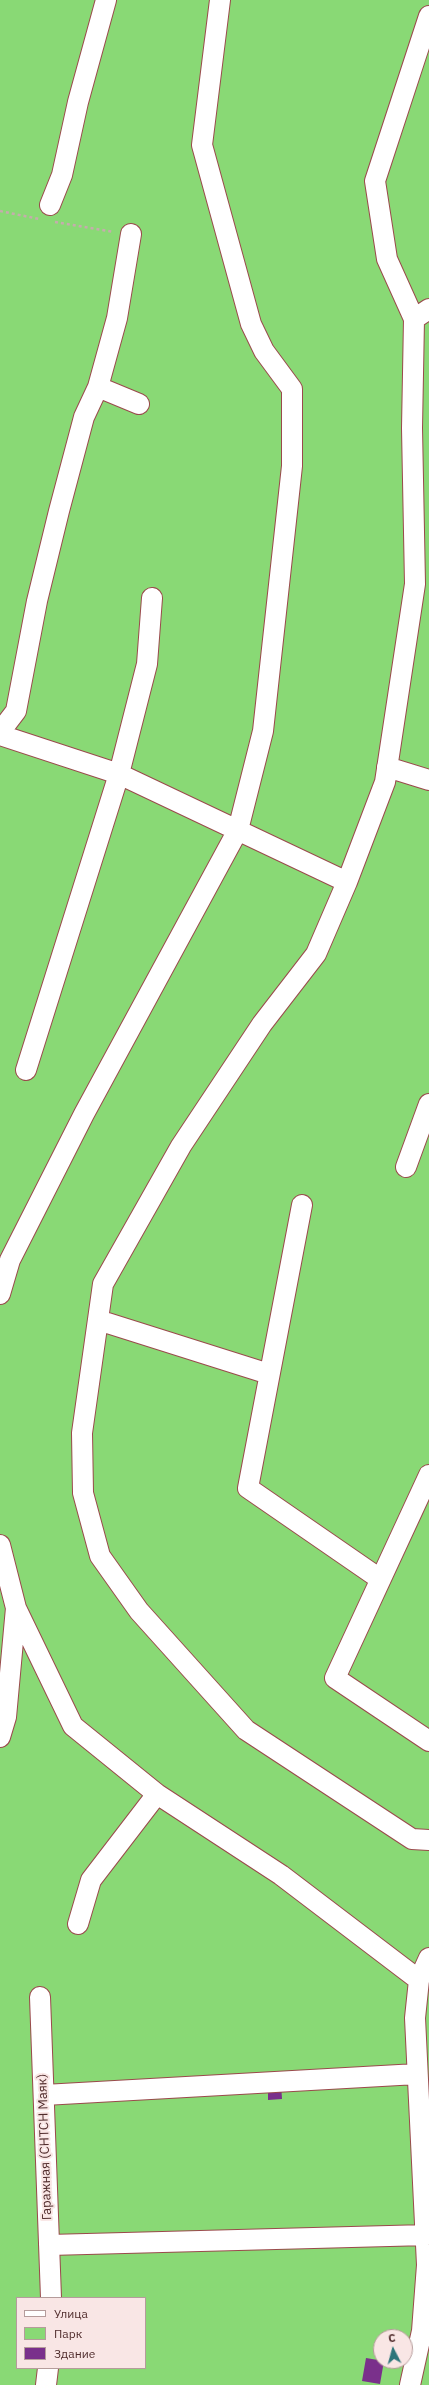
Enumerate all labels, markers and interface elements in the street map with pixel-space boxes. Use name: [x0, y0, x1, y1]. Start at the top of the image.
street label: Гаражная (СНТСН Маяк): [35, 2074, 55, 2220]
legend: [16, 2297, 146, 2369]
text: Улица: [54, 2306, 88, 2321]
text: Парк: [54, 2326, 82, 2341]
north arrow: [373, 2329, 413, 2369]
text: С: [388, 2331, 396, 2345]
text: Здание: [54, 2346, 95, 2361]

